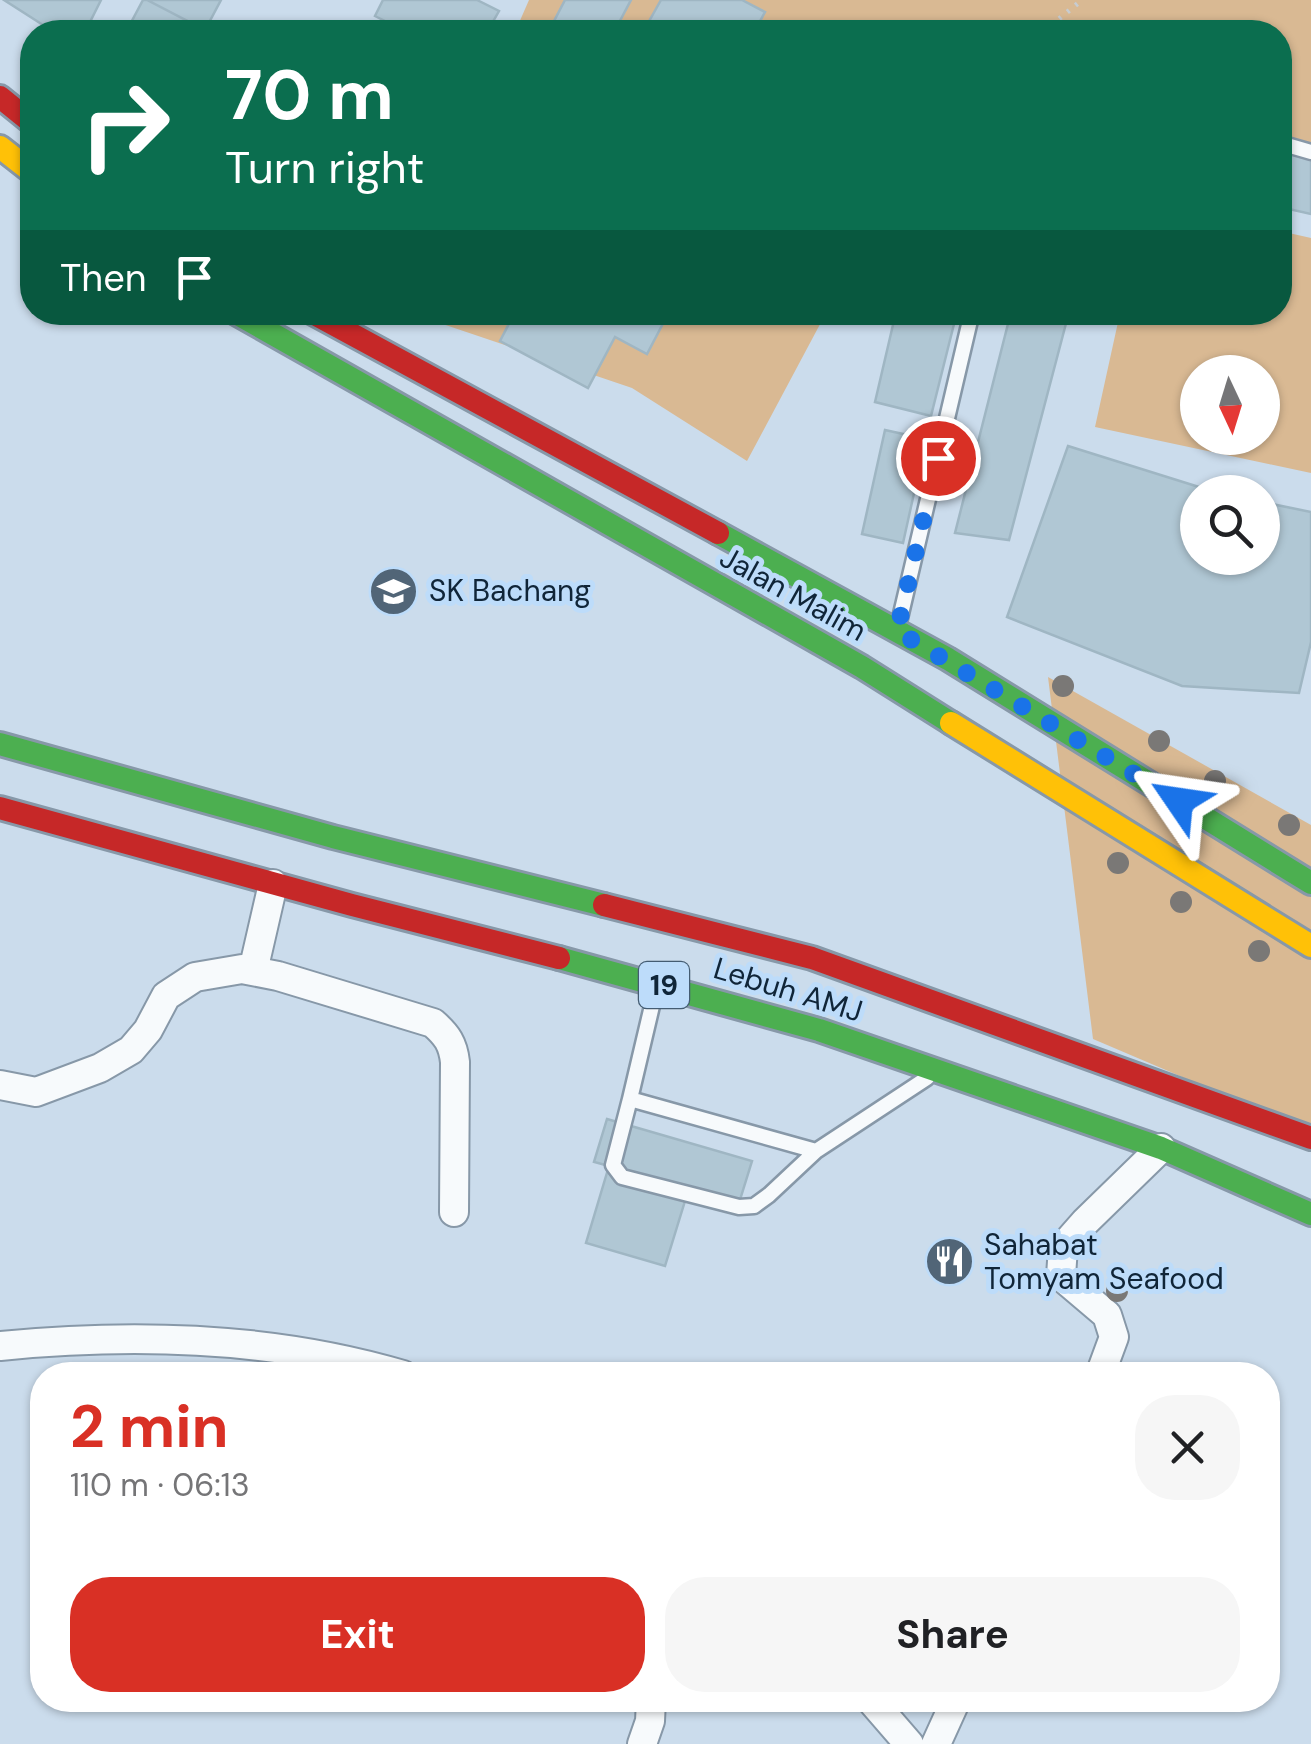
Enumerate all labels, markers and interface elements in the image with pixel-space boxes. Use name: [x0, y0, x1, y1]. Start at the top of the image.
text: 70 m: [225, 50, 394, 141]
icon: right: [60, 60, 190, 190]
text: Turn right: [225, 138, 424, 197]
icon: arrive: [167, 250, 222, 305]
text: Then: [60, 253, 147, 303]
north arrow: [1180, 355, 1280, 455]
map controls: [1180, 355, 1280, 575]
pin: [896, 416, 981, 501]
icon: arrive: [911, 431, 966, 486]
button: search: [1180, 475, 1280, 575]
street label: Jalan Malim: [713, 537, 873, 650]
school or university icon: SK Bachang: [368, 565, 420, 617]
place label: SK Bachang: [429, 571, 591, 610]
position arrow: [1127, 749, 1231, 853]
street label: Lebuh AMJ: [709, 948, 867, 1031]
road number: 19: [639, 962, 689, 1008]
place label: Sahabat Tomyam Seafood: [984, 1225, 1224, 1298]
restaurant icon: Sahabat Tomyam Seafood: [923, 1236, 975, 1288]
text: 2 min: [70, 1387, 229, 1466]
button: close: [1135, 1395, 1240, 1500]
text: 110 m · 06:13: [70, 1464, 250, 1506]
button: Exit: [70, 1577, 645, 1692]
button: Share: [665, 1577, 1240, 1692]

